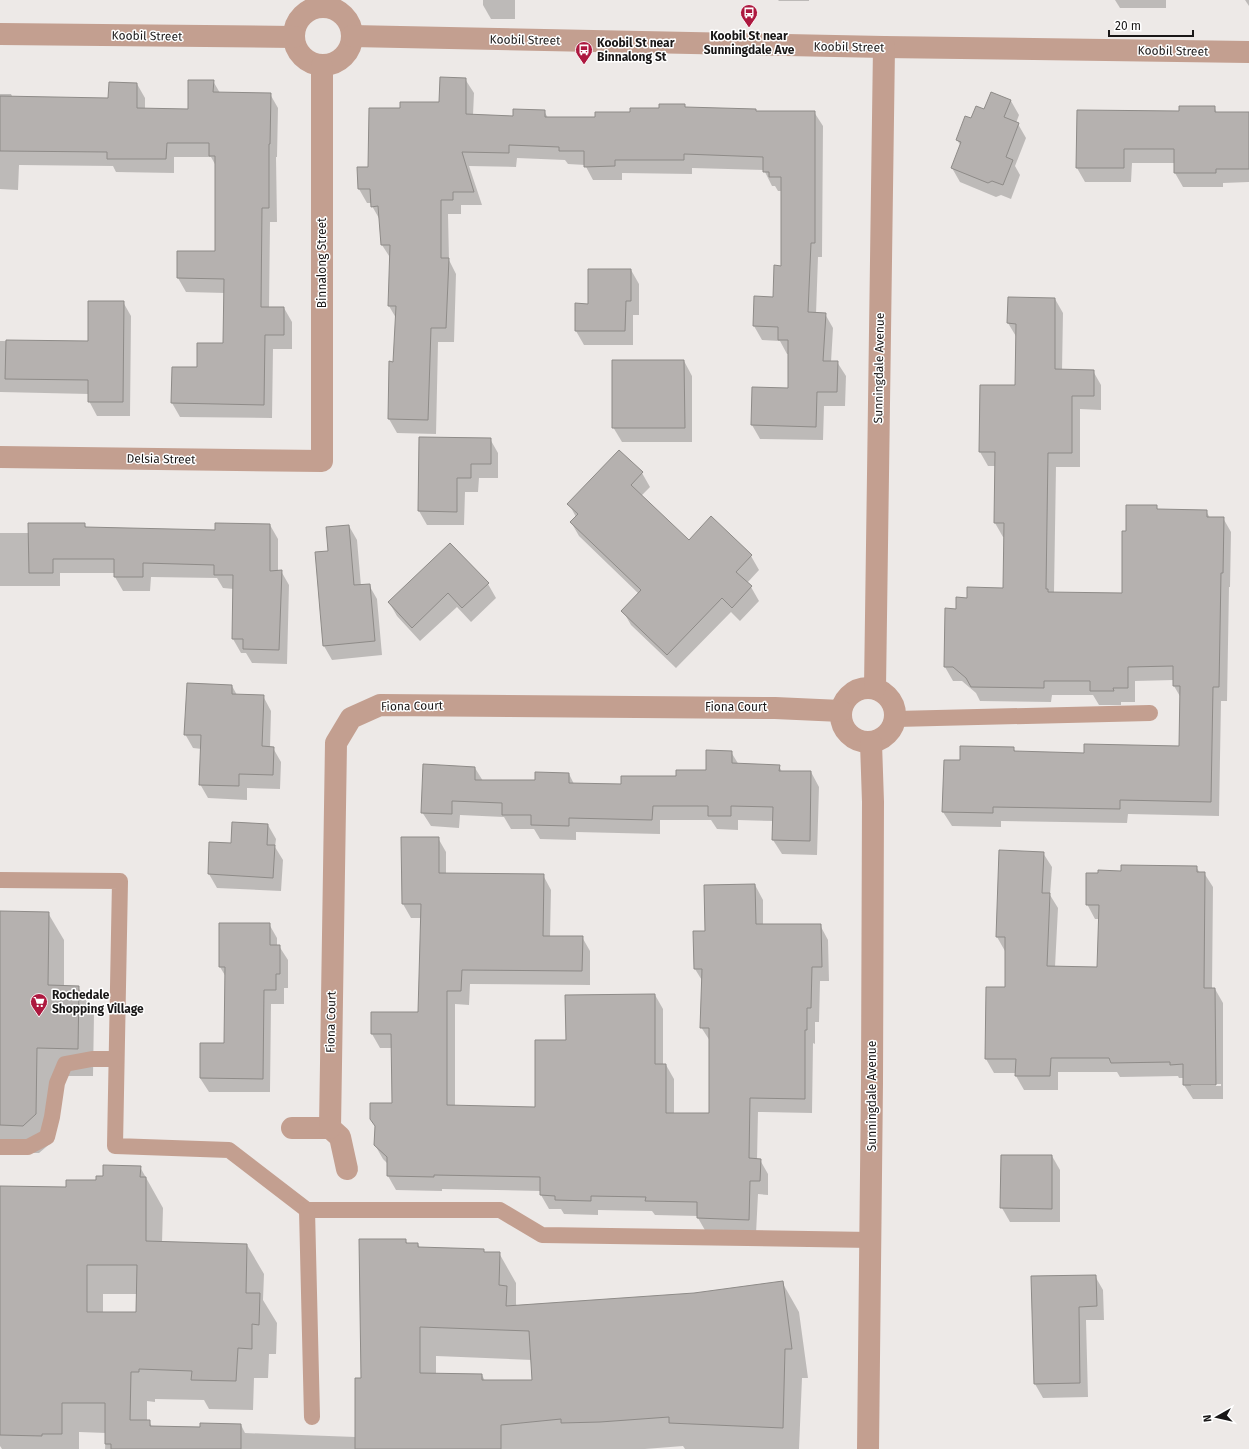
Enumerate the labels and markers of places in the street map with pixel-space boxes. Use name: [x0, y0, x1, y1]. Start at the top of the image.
bus stop icon: Koobil St near Sunningdale Ave: [739, 3, 759, 28]
place label: Koobil St near Sunningdale Ave: [704, 29, 795, 57]
place label: Koobil St near Binnalong St: [597, 36, 675, 64]
bus stop icon: Koobil St near Binnalong St: [574, 40, 594, 65]
place label: Rochedale Shopping Village: [52, 988, 144, 1016]
supermarket icon: Rochedale Shopping Village: [29, 992, 49, 1017]

